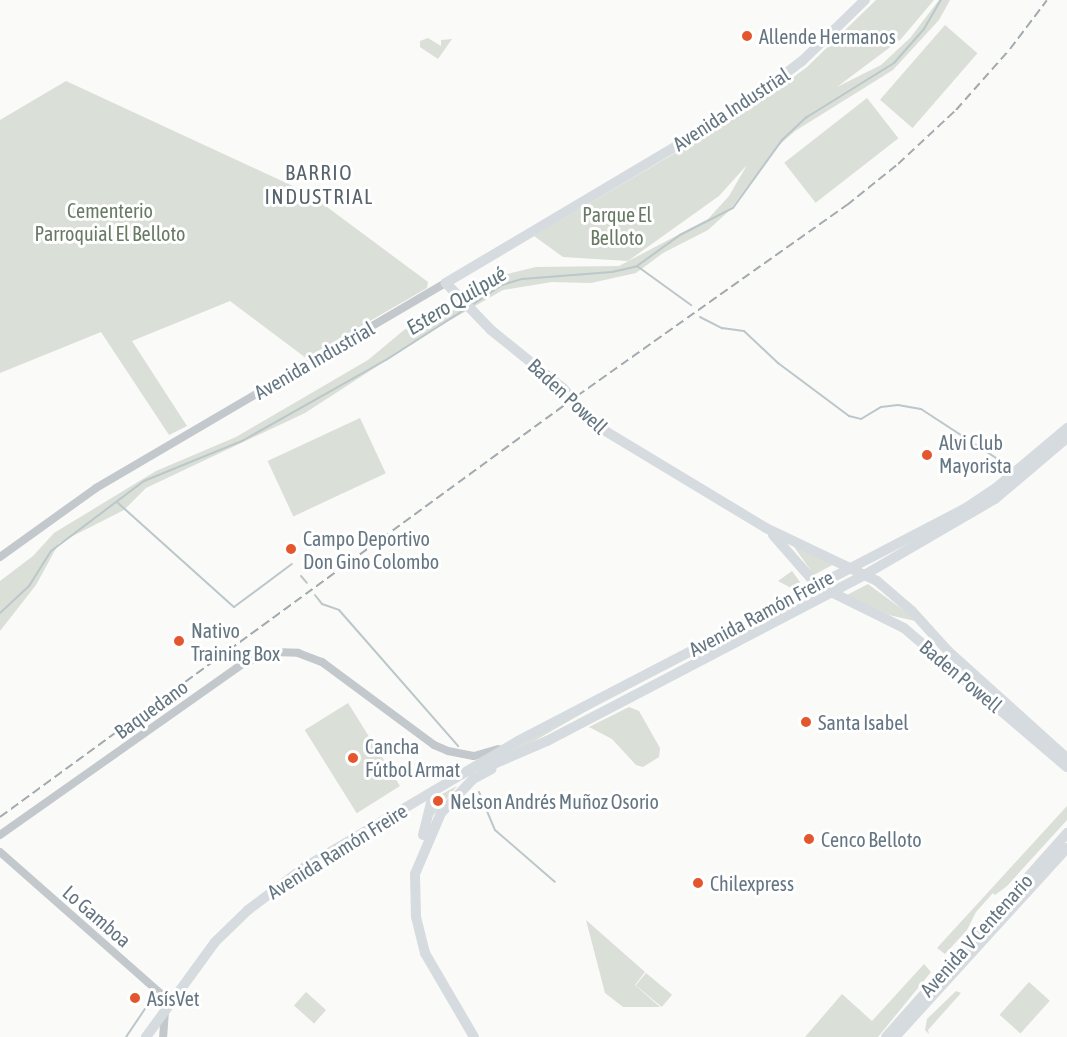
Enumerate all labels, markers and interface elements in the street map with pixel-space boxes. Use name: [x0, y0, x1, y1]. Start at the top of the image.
place label: Allende Hermanos: [759, 24, 896, 48]
marker: Allende Hermanos: [740, 29, 754, 43]
street label: Avenida Industrial: [668, 62, 794, 156]
district label: BARRIO INDUSTRIAL: [264, 159, 374, 209]
park label: Cementerio Parroquial El Belloto: [35, 199, 185, 246]
park label: Parque El Belloto: [582, 203, 652, 250]
water label: Estero Quilpué: [401, 260, 511, 340]
street label: Avenida Industrial: [250, 316, 378, 404]
street label: Baden Powell: [523, 353, 613, 439]
place label: Alvi Club Mayorista: [939, 431, 1012, 478]
marker: Alvi Club Mayorista: [920, 448, 934, 462]
place label: Campo Deportivo Don Gino Colombo: [303, 526, 439, 573]
marker: Campo Deportivo Don Gino Colombo: [284, 542, 298, 556]
street label: Avenida Ramón Freire: [685, 565, 837, 661]
place label: Nativo Training Box: [191, 618, 280, 665]
marker: Nativo Training Box: [172, 634, 186, 648]
street label: Baden Powell: [915, 635, 1007, 717]
street label: Baquedano: [110, 674, 192, 744]
place label: Santa Isabel: [818, 710, 909, 734]
marker: Santa Isabel: [799, 715, 813, 729]
place label: Cancha Fútbol Armat: [365, 734, 460, 781]
marker: Cancha Fútbol Armat: [346, 751, 360, 765]
place label: Nelson Andrés Muñoz Osorio: [450, 789, 659, 813]
marker: Nelson Andrés Muñoz Osorio: [431, 794, 445, 808]
street label: Avenida Ramón Freire: [263, 798, 411, 904]
place label: Cenco Belloto: [821, 827, 922, 851]
marker: Cenco Belloto: [802, 832, 816, 846]
street label: Avenida V Centenario: [915, 869, 1037, 1001]
place label: Chilexpress: [710, 871, 794, 895]
marker: Chilexpress: [691, 876, 705, 890]
street label: Lo Gamboa: [58, 880, 136, 952]
place label: AsísVet: [147, 986, 200, 1010]
marker: AsísVet: [128, 991, 142, 1005]

